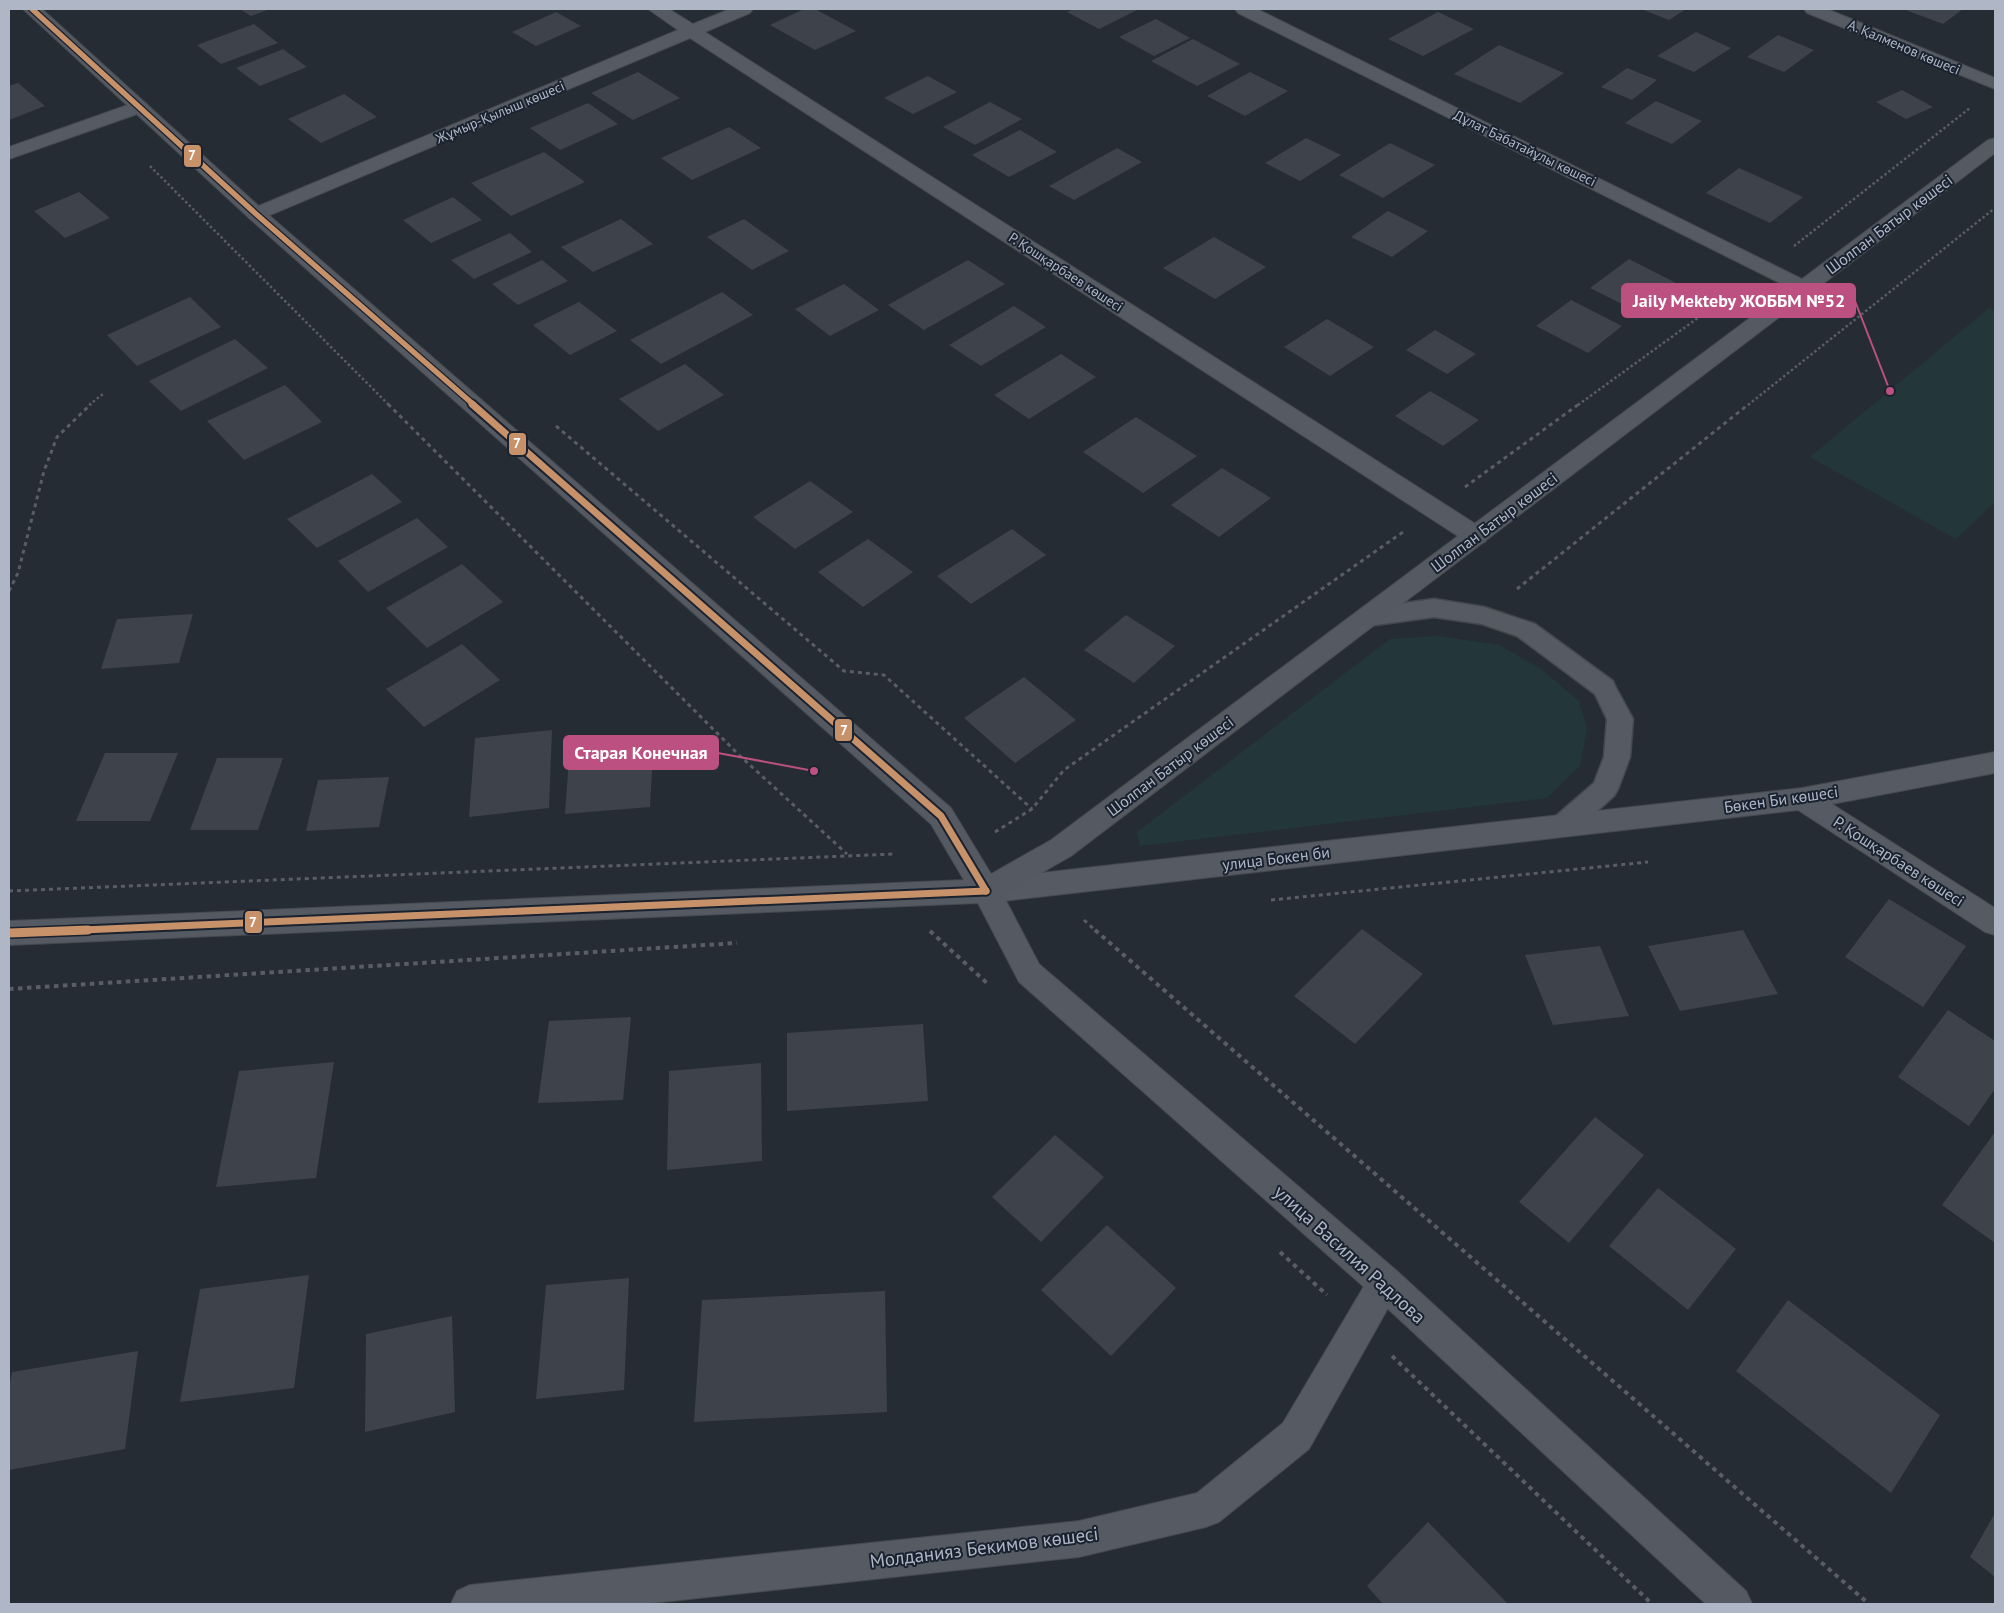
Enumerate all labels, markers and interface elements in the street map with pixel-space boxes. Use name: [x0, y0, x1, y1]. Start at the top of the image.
street label: А. Қалменов көшесі: [1845, 15, 1963, 79]
street label: Жұмыр-Қылыш көшесі: [432, 77, 567, 148]
street label: Дұлат Бабатайұлы көшесі: [1451, 106, 1599, 190]
line badge: 7: [183, 144, 202, 168]
text: 7: [188, 146, 196, 164]
street label: Шолпан Батыр көшесі: [1822, 170, 1956, 278]
street label: Р. Қошқарбаев көшесі: [1005, 228, 1127, 316]
callout: Jaily Mekteby ЖОББМ №52: [1622, 284, 1855, 317]
text: Jaily Mekteby ЖОББМ №52: [1632, 289, 1845, 312]
line badge: 7: [508, 432, 527, 456]
text: 7: [513, 434, 521, 452]
street label: Шолпан Батыр көшесі: [1427, 468, 1561, 576]
street label: Шолпан Батыр көшесі: [1103, 712, 1237, 820]
line badge: 7: [834, 718, 853, 742]
text: 7: [840, 721, 848, 739]
callout: Старая Конечная: [564, 736, 718, 769]
text: Старая Конечная: [574, 741, 708, 764]
street label: Бөкен Би көшесі: [1723, 781, 1839, 817]
street label: Р. Қошқарбаев көшесі: [1830, 811, 1968, 911]
street label: улица Бокен би: [1221, 841, 1331, 875]
line badge: 7: [244, 910, 263, 934]
text: 7: [249, 913, 257, 931]
street label: улица Василия Радлова: [1269, 1180, 1431, 1328]
street label: Молданияз Бекимов көшесі: [868, 1521, 1100, 1573]

